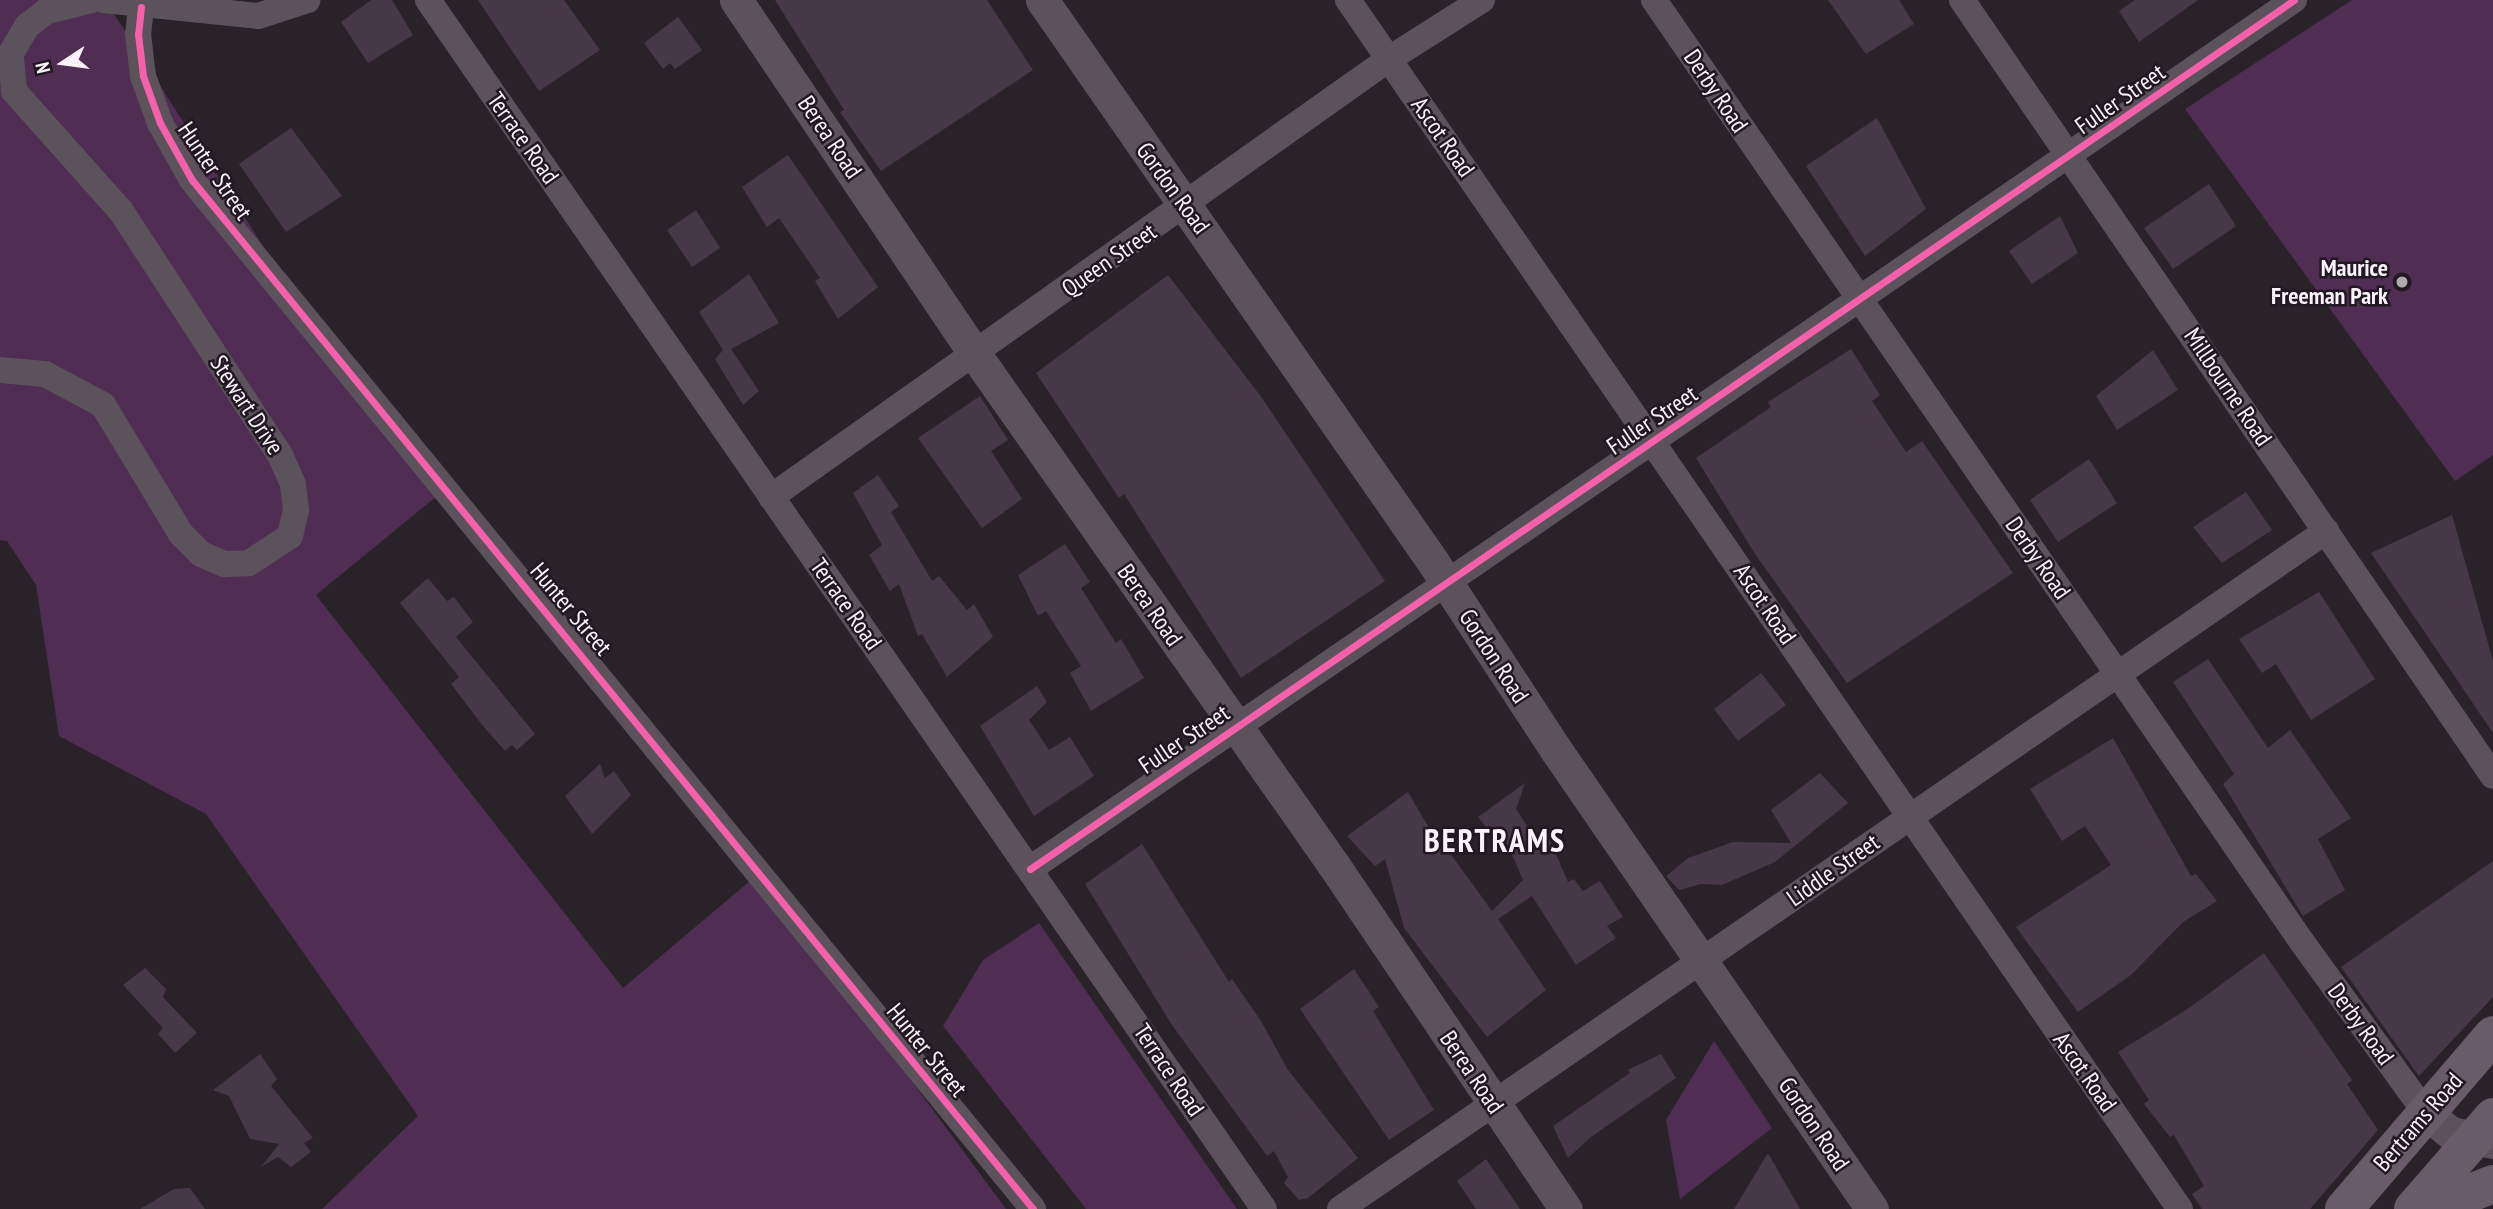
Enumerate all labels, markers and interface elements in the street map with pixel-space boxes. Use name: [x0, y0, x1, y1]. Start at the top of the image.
north arrow: [28, 28, 98, 98]
street label: Derby Road: [1678, 44, 1754, 138]
street label: Fuller Street: [2070, 58, 2170, 140]
text: N: [30, 60, 55, 75]
street label: Terrace Road: [481, 87, 565, 189]
street label: Berea Road: [792, 90, 868, 184]
street label: Ascot Road: [1405, 92, 1481, 182]
street label: Hunter Street: [172, 117, 258, 225]
street label: Gordon Road: [1130, 137, 1216, 239]
street label: Queen Street: [1056, 217, 1162, 303]
place label: Maurice Freeman Park: [2271, 254, 2388, 310]
marker: Maurice Freeman Park: [2394, 274, 2410, 290]
street label: Millbourne Road: [2178, 323, 2278, 451]
street label: Stewart Drive: [204, 350, 290, 460]
street label: Fuller Street: [1601, 379, 1703, 461]
street label: Derby Road: [1999, 511, 2077, 605]
street label: Terrace Road: [804, 553, 888, 655]
street label: Hunter Street: [524, 557, 618, 661]
street label: Ascot Road: [1728, 558, 1802, 650]
street label: Berea Road: [1111, 559, 1189, 651]
street label: Gordon Road: [1453, 604, 1535, 708]
street label: Fuller Street: [1133, 698, 1235, 780]
district label: BERTRAMS: [1425, 821, 1565, 859]
street label: Liddle Street: [1781, 828, 1885, 912]
street label: Derby Road: [2322, 977, 2400, 1071]
street label: Hunter Street: [881, 998, 973, 1102]
street label: Terrace Road: [1128, 1018, 1210, 1122]
street label: Berea Road: [1434, 1025, 1510, 1119]
street label: Ascot Road: [2047, 1027, 2123, 1117]
street label: Bertrams Road: [2367, 1067, 2469, 1177]
street label: Gordon Road: [1772, 1072, 1856, 1176]

